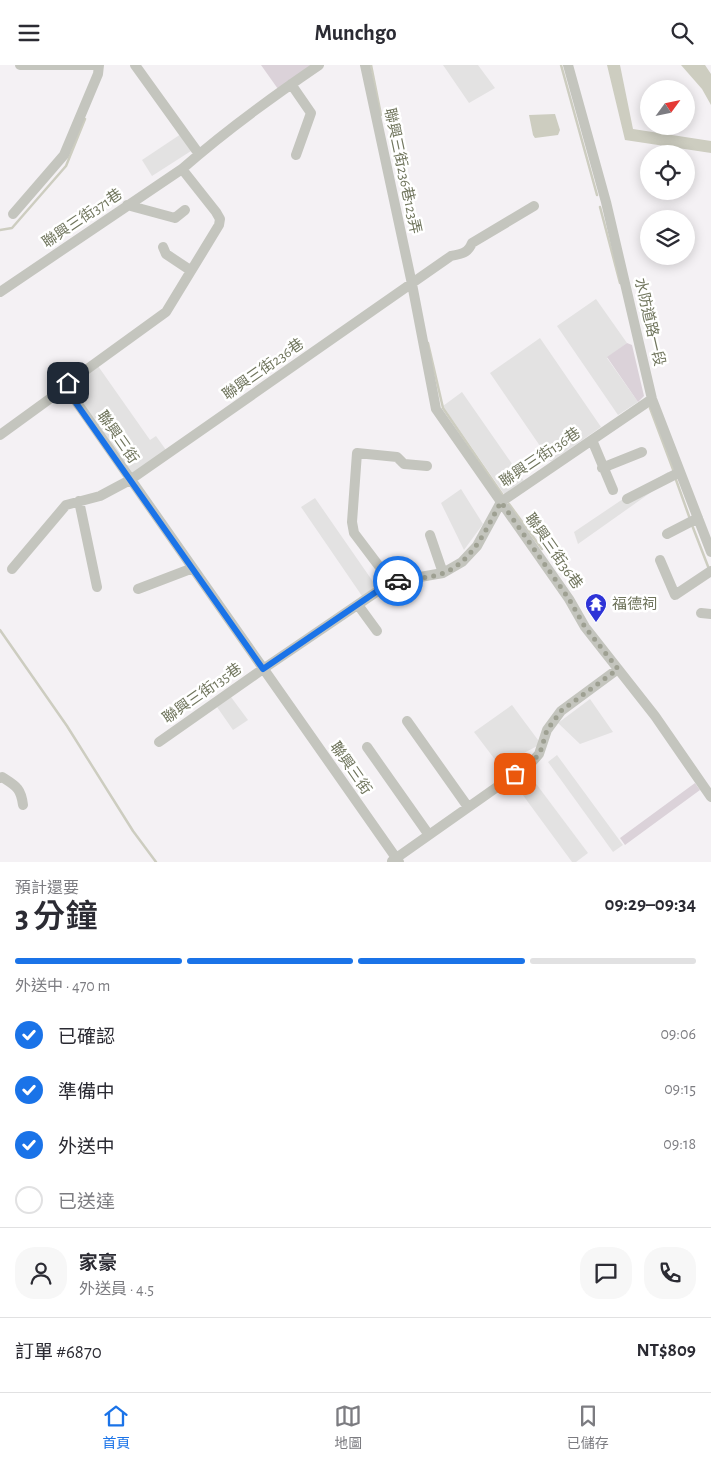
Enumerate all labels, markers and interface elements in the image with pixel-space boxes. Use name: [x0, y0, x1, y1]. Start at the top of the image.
icon: menu: [15, 19, 43, 47]
icon: search: [668, 19, 696, 47]
text: Munchgo: [314, 22, 397, 44]
north arrow: [640, 80, 695, 135]
map controls: [640, 80, 695, 265]
street label: 聯興三街236巷123弄: [382, 107, 424, 235]
button: locate: [640, 145, 695, 200]
street label: 聯興三街371巷: [39, 185, 125, 251]
button: layers: [640, 210, 695, 265]
street label: 水防道路一段: [632, 276, 668, 368]
street label: 聯興三街236巷: [219, 335, 307, 403]
pin: [47, 362, 89, 404]
icon: home: [54, 369, 82, 397]
street label: 聯興三街: [94, 408, 142, 466]
street label: 聯興三街136巷: [497, 424, 583, 490]
street label: 聯興三街36巷: [522, 510, 586, 592]
courier: [373, 556, 423, 606]
icon: car: [384, 567, 412, 595]
temple icon: 福德祠: [584, 592, 608, 623]
place label: 福德祠: [612, 595, 657, 612]
street label: 聯興三街135巷: [159, 660, 245, 726]
street label: 聯興三街: [327, 739, 375, 797]
pin: [494, 753, 536, 795]
icon: bag: [501, 760, 529, 788]
text: 預計還要: [15, 880, 79, 896]
text: 09:29–09:34: [605, 895, 696, 914]
text: 3 分鐘: [15, 901, 98, 933]
text: 外送中 · 470 m: [15, 978, 110, 994]
icon: check: [15, 1021, 43, 1049]
text: 09:06: [660, 1026, 696, 1042]
text: 已確認: [58, 1028, 115, 1047]
icon: check: [15, 1076, 43, 1104]
text: 09:15: [664, 1081, 696, 1097]
text: 準備中: [58, 1083, 115, 1102]
icon: check: [15, 1131, 43, 1159]
text: 09:18: [663, 1136, 696, 1152]
text: 外送中: [58, 1138, 115, 1157]
text: 已送達: [58, 1193, 115, 1212]
button: person: [15, 1247, 67, 1299]
button: chat: [580, 1247, 632, 1299]
button: phone: [644, 1247, 696, 1299]
text: 家豪: [79, 1254, 117, 1273]
text: 外送員 · 4.5: [79, 1281, 154, 1297]
text: NT$809: [636, 1341, 696, 1360]
text: 訂單 #6870: [15, 1343, 102, 1362]
tab: 首頁: [102, 1402, 130, 1453]
tab: 地圖: [334, 1402, 362, 1453]
tab: 已儲存: [567, 1402, 609, 1453]

